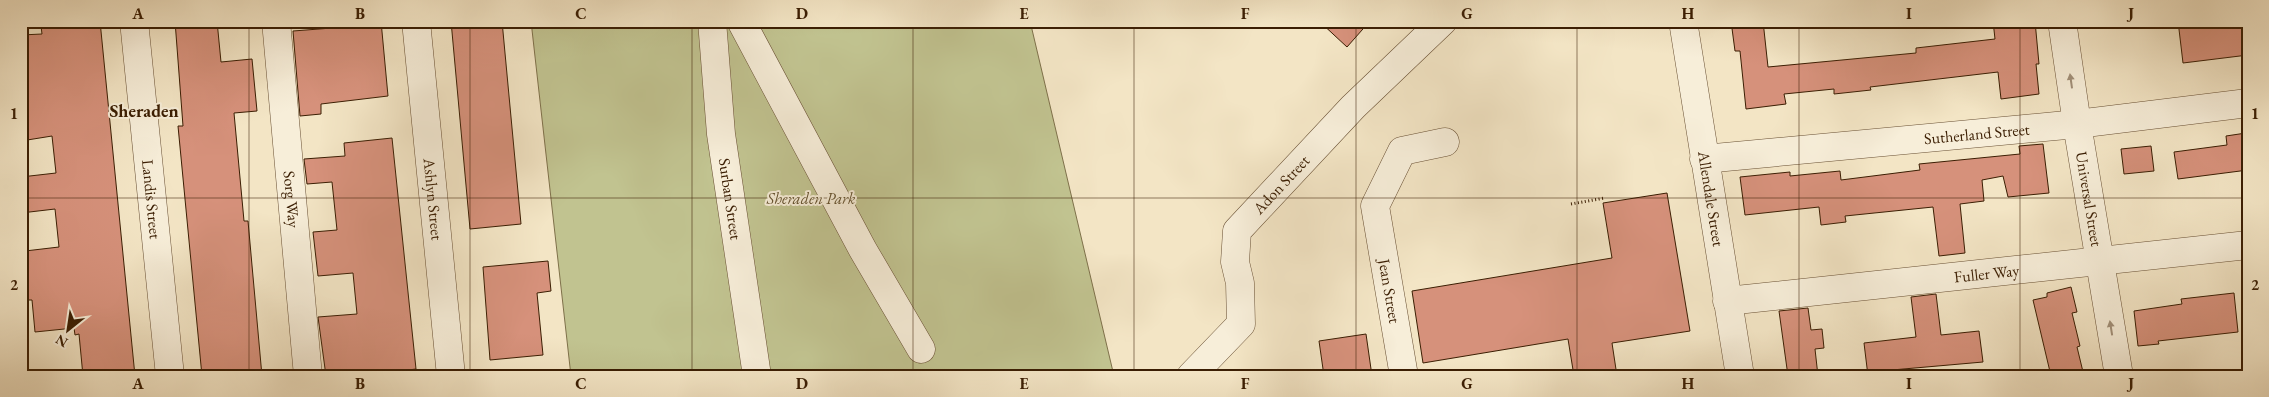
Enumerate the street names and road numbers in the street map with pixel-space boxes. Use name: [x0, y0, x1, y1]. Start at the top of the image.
street label: Sutherland Street: [1923, 118, 2031, 149]
street label: Allendale Street: [1693, 149, 1729, 248]
street label: Adon Street: [1248, 150, 1314, 219]
street label: Universal Street: [2071, 150, 2107, 248]
street label: Ashlyn Street: [418, 156, 448, 241]
street label: Surban Street: [714, 157, 747, 241]
street label: Landis Street: [137, 158, 166, 240]
street label: Sorg Way: [279, 170, 305, 230]
street label: Jean Street: [1373, 255, 1405, 325]
street label: Fuller Way: [1953, 260, 2021, 288]

